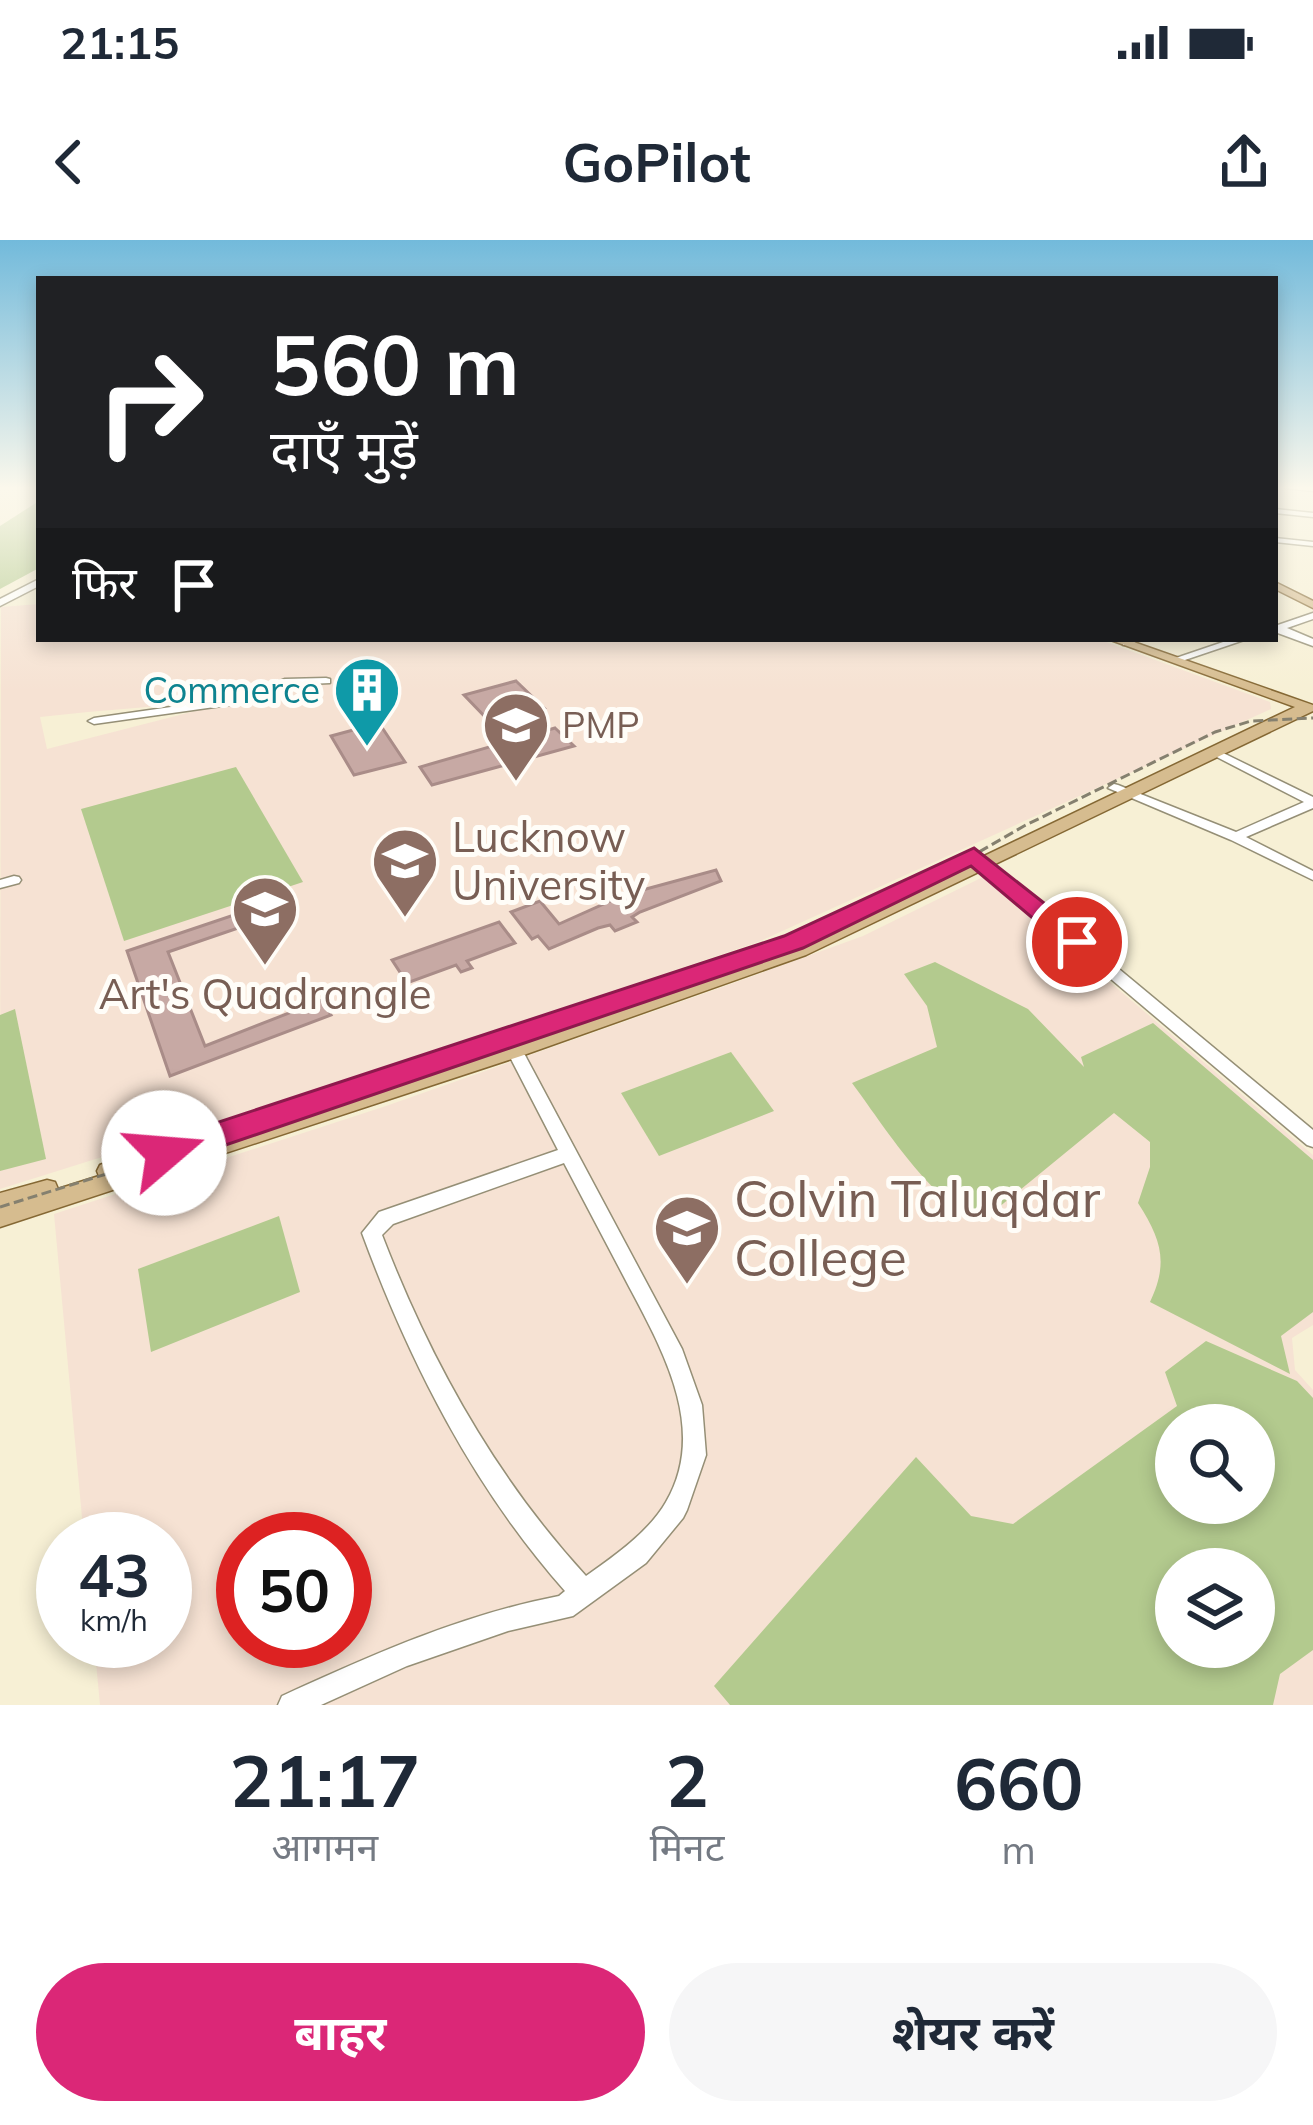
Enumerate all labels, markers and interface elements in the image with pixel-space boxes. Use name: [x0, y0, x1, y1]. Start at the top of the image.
text: 21:15: [60, 14, 179, 70]
text: GoPilot: [562, 128, 751, 196]
icon: back: [36, 129, 102, 195]
icon: share: [1211, 129, 1277, 195]
text: 560 m: [270, 311, 520, 416]
icon: right: [72, 324, 228, 480]
text: दाएँ मुड़ें: [270, 415, 418, 483]
icon: arrive: [161, 552, 227, 618]
text: फिर: [72, 554, 137, 610]
building icon: Commerce: [332, 655, 402, 749]
place label: Commerce: [143, 667, 320, 712]
school or university icon: PMP: [481, 690, 551, 784]
place label: PMP: [562, 702, 640, 747]
place label: Lucknow University: [452, 810, 645, 911]
school or university icon: Lucknow University: [370, 826, 440, 920]
school or university icon: Art's Quadrangle: [230, 874, 300, 968]
pin: [1026, 891, 1128, 993]
icon: arrive: [1044, 909, 1110, 975]
place label: Art's Quadrangle: [98, 967, 432, 1020]
position arrow: [101, 1090, 227, 1216]
place label: Colvin Taluqdar College: [734, 1166, 1101, 1289]
school or university icon: Colvin Taluqdar College: [652, 1193, 722, 1287]
map controls: [1155, 1404, 1275, 1668]
button: search: [1155, 1404, 1275, 1524]
speed limit sign: 50: [216, 1512, 372, 1668]
text: 43: [78, 1537, 150, 1612]
button: layers: [1155, 1548, 1275, 1668]
text: km/h: [80, 1601, 148, 1639]
text: 21:17: [230, 1735, 420, 1825]
text: 2: [665, 1735, 709, 1825]
text: 660: [954, 1738, 1084, 1828]
text: आगमन: [271, 1822, 378, 1871]
text: मिनट: [650, 1822, 724, 1871]
text: m: [1002, 1825, 1036, 1874]
button: बाहर: [36, 1963, 645, 2101]
button: शेयर करें: [669, 1963, 1277, 2101]

